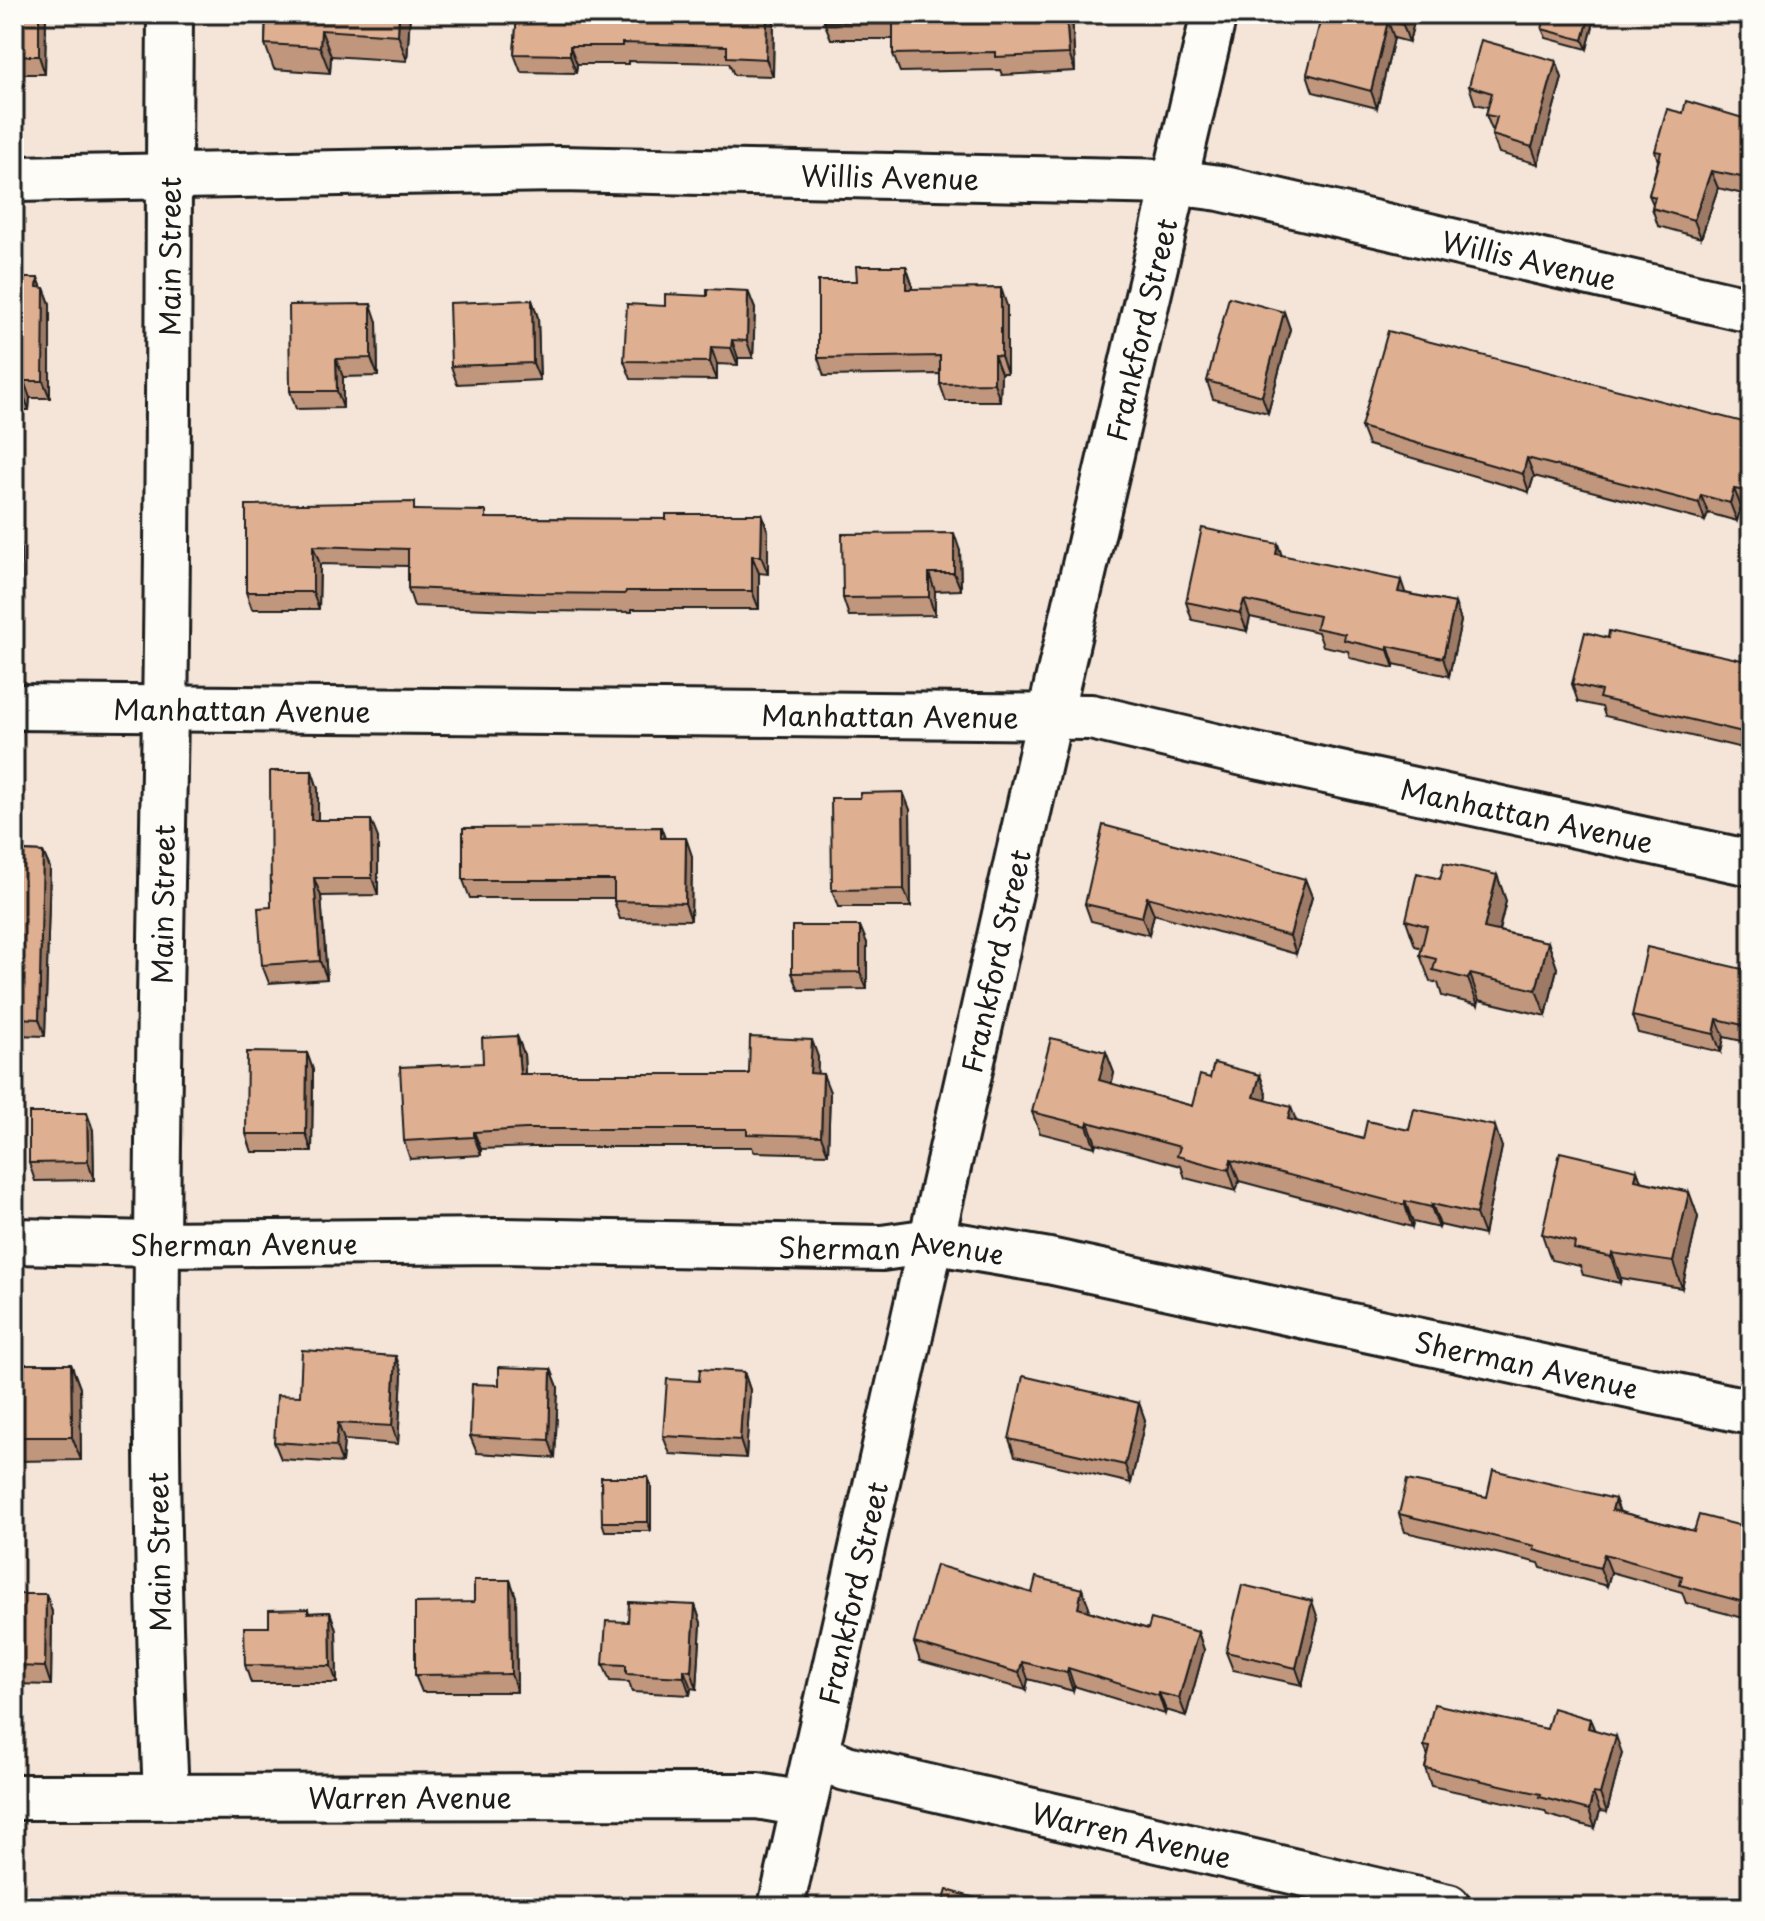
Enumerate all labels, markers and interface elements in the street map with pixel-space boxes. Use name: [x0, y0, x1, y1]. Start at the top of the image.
street label: Willis Avenue: [800, 153, 979, 199]
street label: Main Street: [147, 176, 190, 336]
street label: Frankford Street: [1093, 214, 1187, 445]
street label: Willis Avenue: [1438, 218, 1621, 300]
street label: Manhattan Avenue: [113, 686, 371, 732]
street label: Manhattan Avenue: [761, 692, 1019, 738]
street label: Manhattan Avenue: [1397, 766, 1658, 863]
street label: Main Street: [139, 824, 185, 984]
street label: Frankford Street: [949, 845, 1041, 1077]
street label: Sherman Avenue: [778, 1219, 1007, 1275]
street label: Sherman Avenue: [130, 1221, 358, 1266]
street label: Sherman Avenue: [1411, 1319, 1642, 1409]
street label: Main Street: [135, 1472, 181, 1632]
street label: Frankford Street: [806, 1477, 898, 1709]
street label: Warren Avenue: [308, 1775, 512, 1818]
street label: Warren Avenue: [1028, 1790, 1236, 1878]

